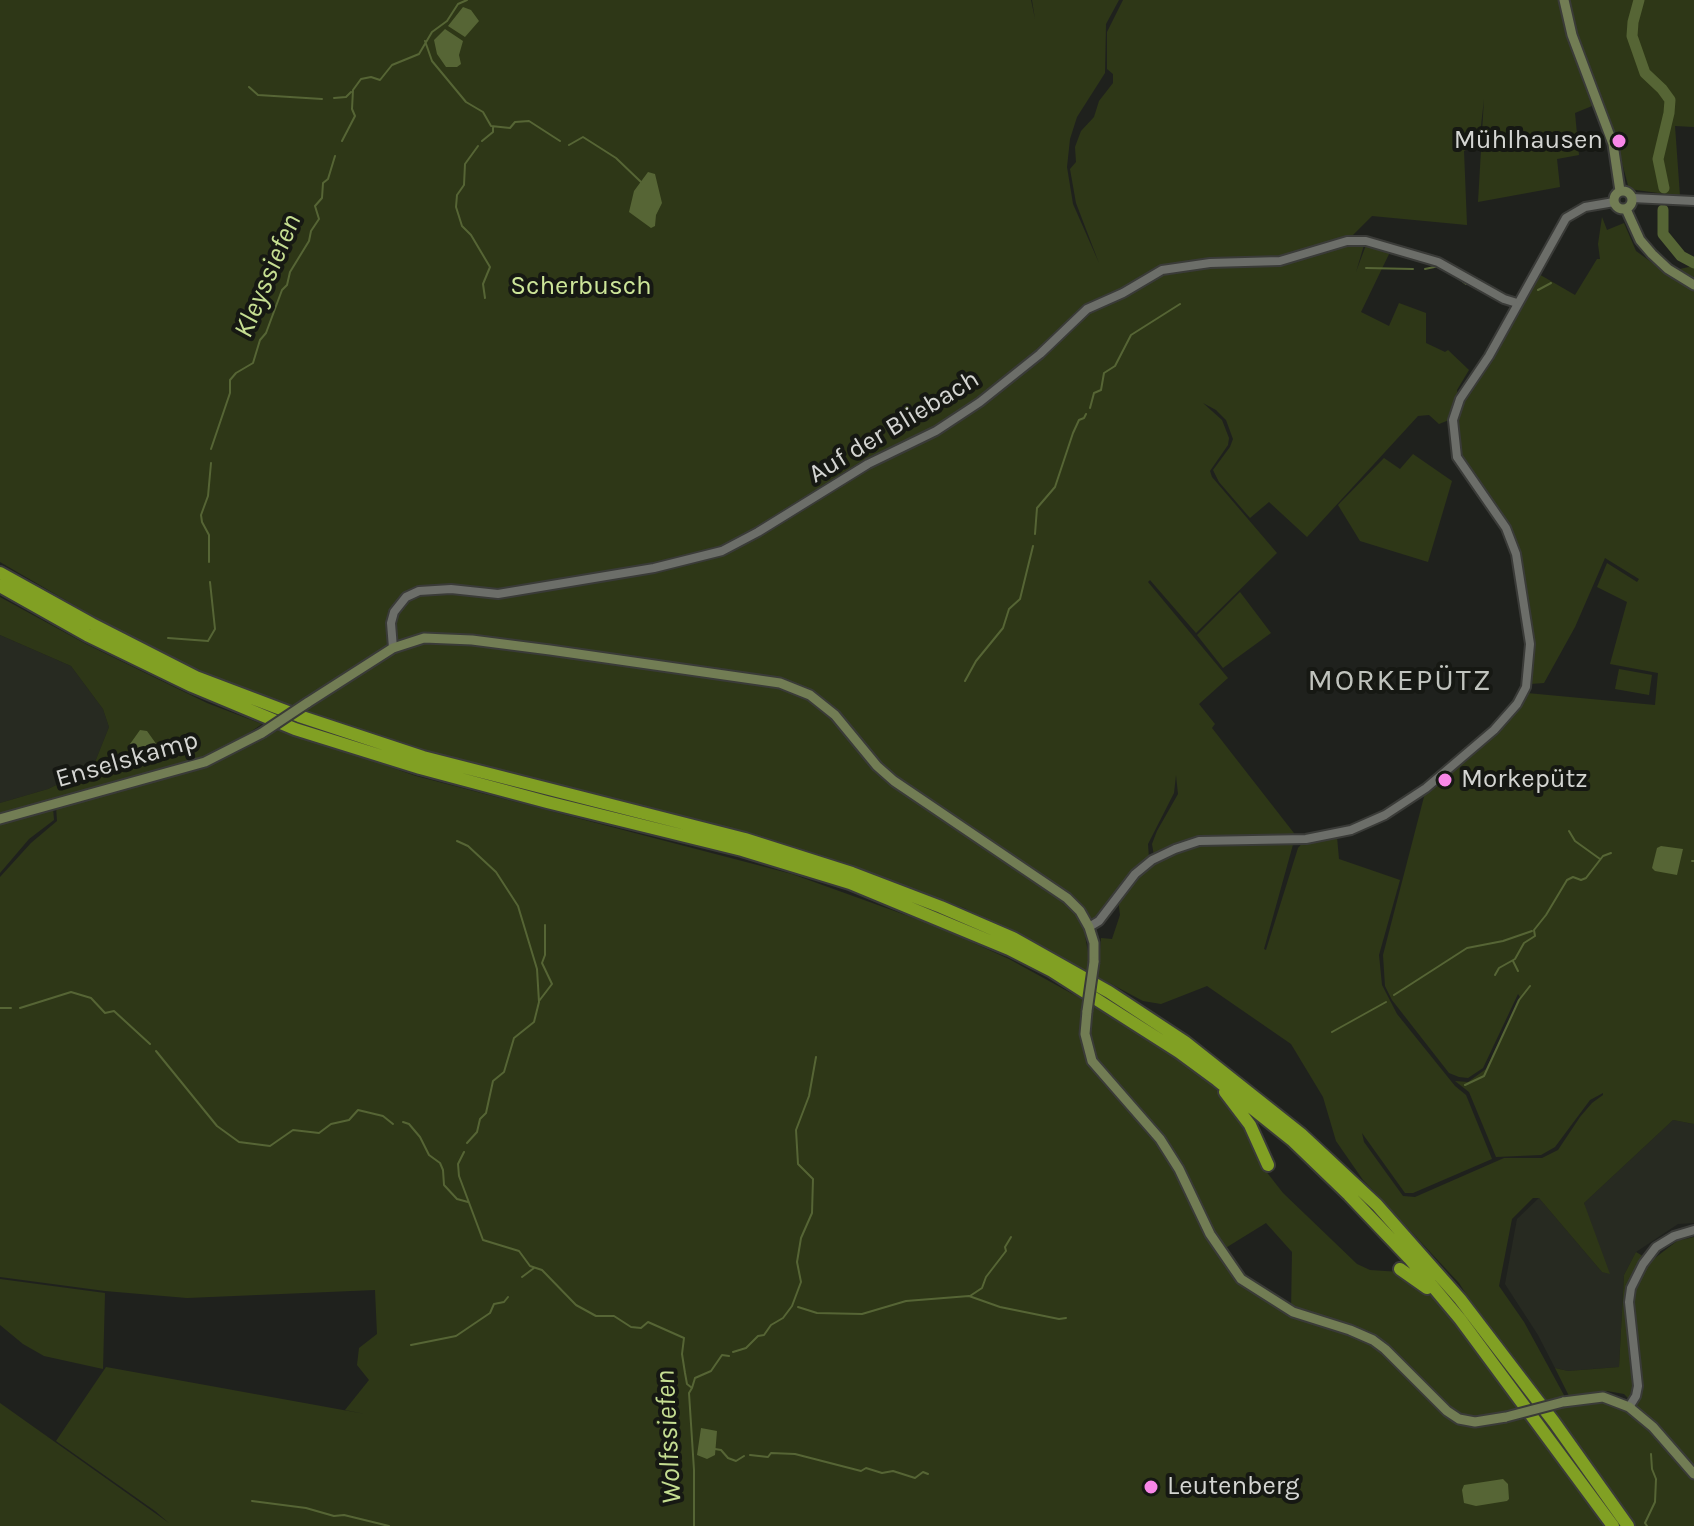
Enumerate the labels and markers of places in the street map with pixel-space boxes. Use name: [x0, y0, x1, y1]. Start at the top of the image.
place label: Mühlhausen: [1454, 125, 1603, 157]
marker: Mühlhausen: [1610, 132, 1628, 150]
place label: Morkepütz: [1461, 764, 1588, 796]
marker: Morkepütz: [1436, 771, 1454, 789]
place label: Leutenberg: [1167, 1471, 1299, 1503]
marker: Leutenberg: [1142, 1478, 1160, 1496]

